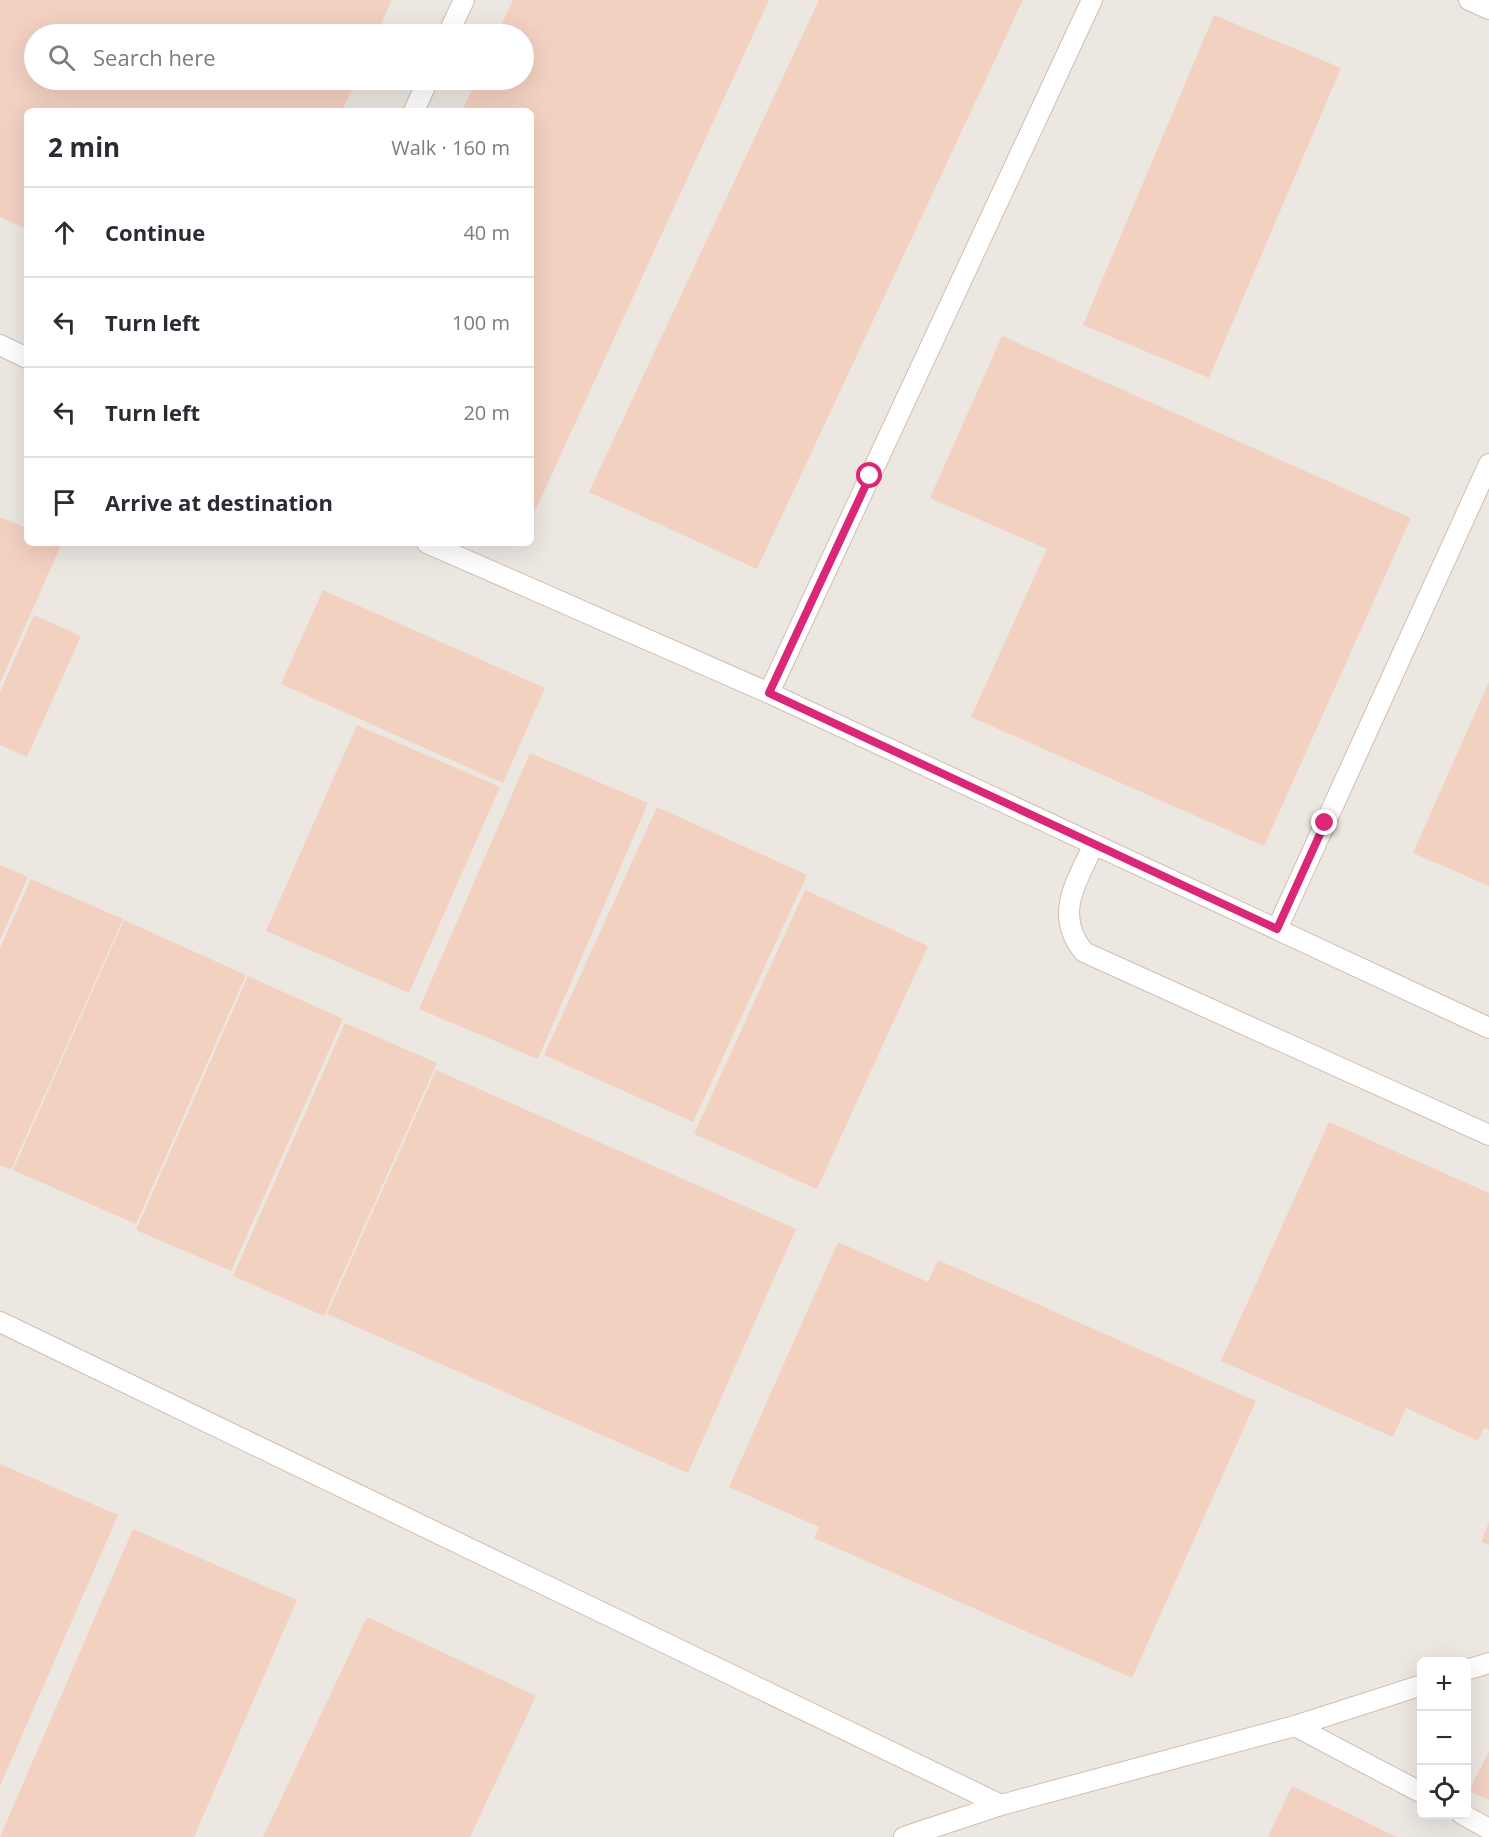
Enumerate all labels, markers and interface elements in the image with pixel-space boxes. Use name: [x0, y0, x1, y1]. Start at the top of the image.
search box: [24, 24, 534, 90]
icon: search: [45, 41, 78, 74]
text: Search here: [93, 42, 216, 72]
text: 2 min: [48, 129, 120, 165]
text: Walk · 160 m: [391, 134, 510, 161]
icon: ahead: [48, 216, 81, 249]
text: Continue: [105, 217, 205, 247]
text: 40 m: [463, 219, 510, 246]
icon: left: [48, 306, 81, 339]
text: Turn left: [105, 307, 200, 337]
text: 100 m: [452, 309, 510, 336]
icon: left: [48, 396, 81, 429]
text: Turn left: [105, 397, 200, 427]
text: 20 m: [463, 399, 510, 426]
route start: [856, 462, 882, 488]
icon: arrive: [48, 486, 81, 519]
text: Arrive at destination: [105, 487, 333, 517]
route end: [1311, 809, 1337, 835]
map controls: [1417, 1657, 1471, 1819]
button: +: [1417, 1657, 1471, 1711]
button: −: [1417, 1711, 1471, 1765]
button: locate: [1417, 1765, 1471, 1819]

